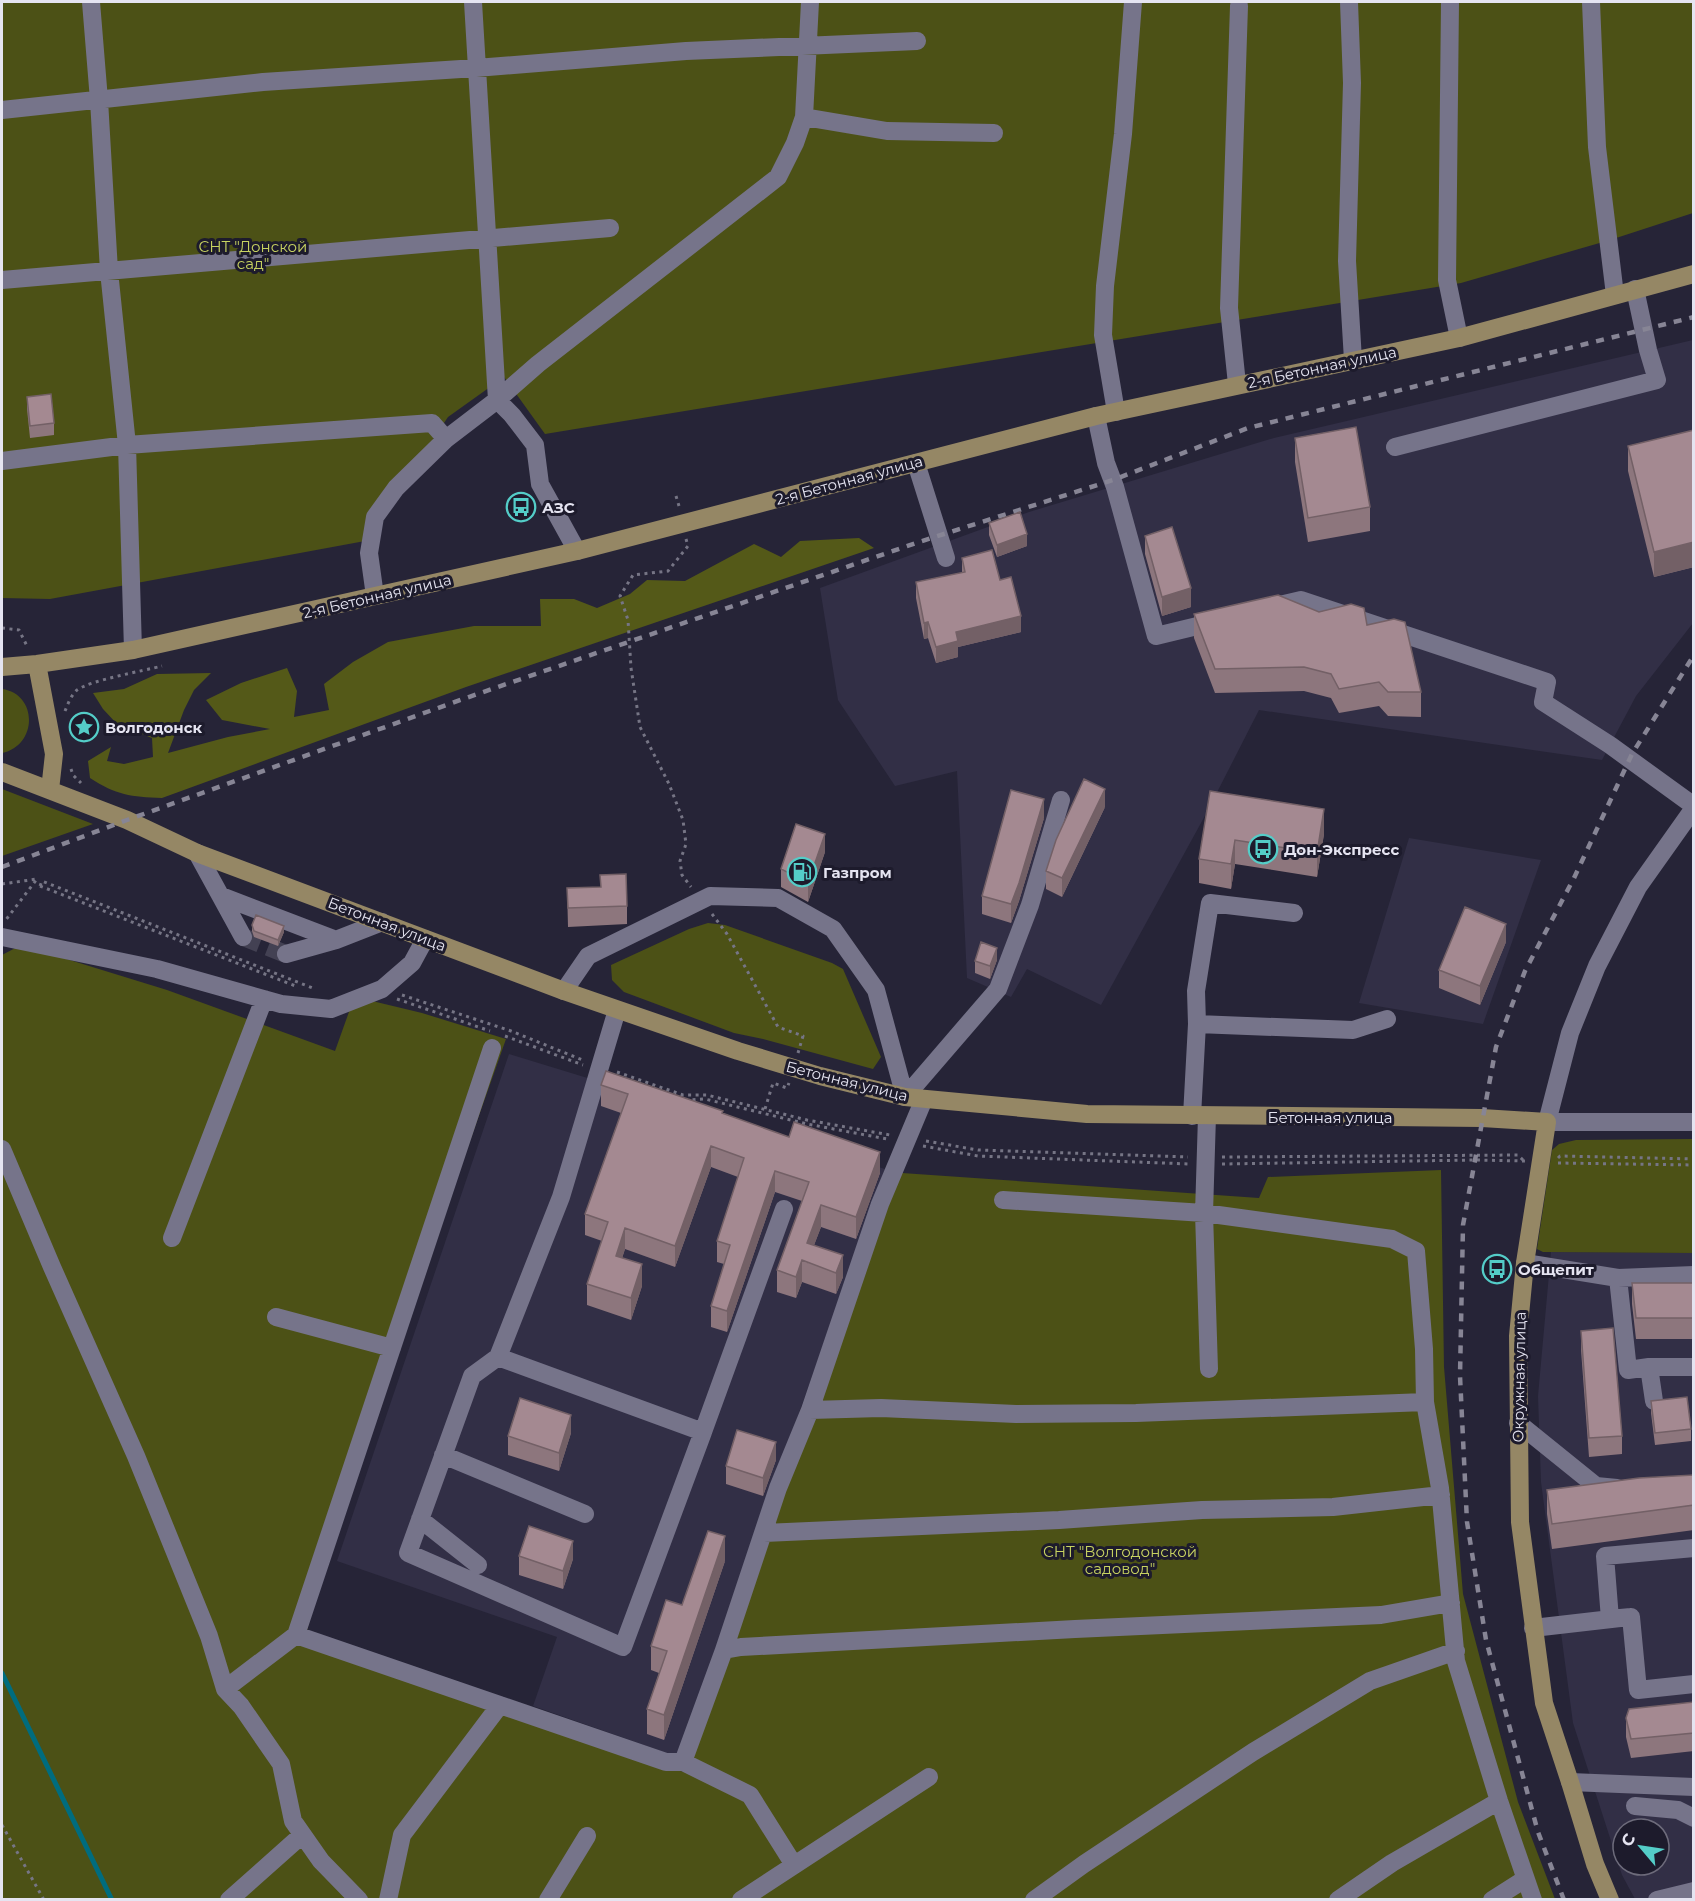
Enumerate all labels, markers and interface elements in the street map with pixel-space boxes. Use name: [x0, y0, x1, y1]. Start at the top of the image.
park label: СНТ "Донской сад": [199, 237, 307, 273]
street label: 2-я Бетонная улица: [1246, 342, 1398, 392]
street label: 2-я Бетонная улица: [773, 451, 925, 509]
bus stop icon: АЗС: [505, 491, 537, 523]
place label: АЗС: [542, 498, 575, 517]
street label: 2-я Бетонная улица: [301, 570, 453, 622]
place icon: Волгодонск: [68, 711, 100, 743]
place label: Волгодонск: [105, 718, 203, 737]
bus stop icon: Дон-Экспресс: [1247, 833, 1279, 865]
place label: Дон-Экспресс: [1284, 840, 1399, 859]
fuel station icon: Газпром: [786, 856, 818, 888]
place label: Газпром: [823, 863, 892, 882]
street label: Бетонная улица: [325, 893, 449, 955]
street label: Бетонная улица: [784, 1057, 910, 1105]
street label: Бетонная улица: [1268, 1108, 1392, 1127]
bus stop icon: Общепит: [1481, 1253, 1513, 1285]
place label: Общепит: [1518, 1260, 1594, 1279]
street label: Окружная улица: [1508, 1311, 1530, 1443]
park label: СНТ "Волгодонской садовод": [1043, 1542, 1197, 1578]
north arrow: [1611, 1817, 1671, 1877]
text: С: [1617, 1830, 1640, 1850]

